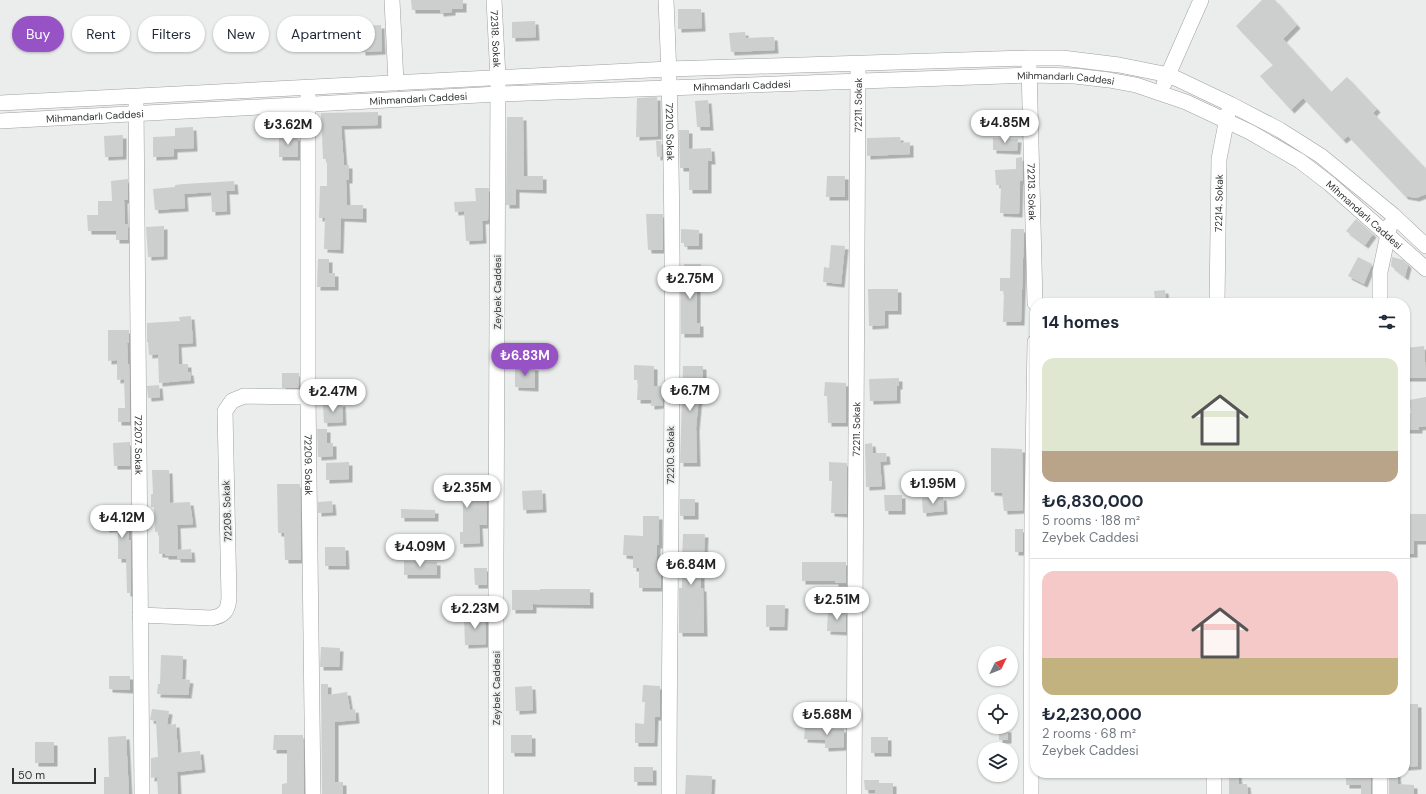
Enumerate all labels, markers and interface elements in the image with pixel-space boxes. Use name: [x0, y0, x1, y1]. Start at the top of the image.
street label: 72318. Sokak: [488, 10, 504, 68]
chip: Buy: [12, 16, 64, 52]
chip: Rent: [72, 16, 130, 52]
chip: Filters: [138, 16, 205, 52]
chip: New: [213, 16, 269, 52]
chip: Apartment: [277, 16, 375, 52]
street label: Mihmandarlı Caddesi: [1017, 68, 1116, 87]
street label: Mihmandarlı Caddesi: [693, 77, 791, 94]
street label: 72211. Sokak: [851, 78, 864, 132]
street label: Mihmandarlı Caddesi: [369, 89, 467, 107]
street label: 72210. Sokak: [663, 103, 677, 161]
street label: Mihmandarlı Caddesi: [46, 107, 144, 125]
pin: ₺4.85M: [972, 110, 1038, 144]
pin: ₺3.62M: [255, 112, 321, 146]
text: ₺4.85M: [980, 114, 1030, 131]
text: ₺3.62M: [264, 116, 312, 133]
street label: 72213. Sokak: [1025, 163, 1039, 221]
street label: 72214. Sokak: [1211, 174, 1225, 232]
street label: Mihmandarlı Caddesi: [1324, 177, 1405, 252]
street label: Zeybek Caddesi: [491, 255, 504, 329]
pin: ₺2.75M: [657, 266, 723, 300]
text: ₺2.75M: [666, 270, 714, 287]
text: 14 homes: [1042, 311, 1119, 333]
icon: filters: [1376, 311, 1398, 333]
pin: ₺6.83M: [492, 343, 558, 377]
text: ₺6.83M: [500, 347, 550, 364]
pin: ₺6.7M: [662, 378, 718, 412]
pin: ₺2.47M: [300, 379, 366, 413]
text: ₺6.7M: [670, 382, 710, 399]
text: ₺2.47M: [309, 383, 357, 400]
icon: home: [1184, 384, 1256, 456]
street label: 72211. Sokak: [849, 402, 863, 456]
street label: 72207. Sokak: [132, 415, 146, 475]
street label: 72210. Sokak: [664, 426, 677, 484]
street label: 72209. Sokak: [302, 434, 316, 496]
pin: ₺1.95M: [900, 471, 966, 505]
pin: ₺2.35M: [434, 475, 500, 509]
text: ₺1.95M: [910, 475, 956, 492]
text: ₺2.35M: [443, 479, 491, 496]
street label: 72208. Sokak: [219, 480, 235, 542]
text: ₺6,830,000: [1042, 490, 1144, 512]
pin: ₺4.12M: [89, 505, 155, 539]
text: ₺4.12M: [99, 509, 145, 526]
text: 5 rooms · 188 m²: [1042, 512, 1140, 529]
text: Zeybek Caddesi: [1042, 529, 1139, 546]
pin: ₺4.09M: [387, 534, 453, 568]
text: ₺4.09M: [395, 538, 445, 555]
pin: ₺6.84M: [658, 552, 724, 586]
text: ₺6.84M: [666, 556, 716, 573]
pin: ₺2.51M: [804, 587, 870, 621]
text: ₺2.51M: [814, 591, 860, 608]
pin: ₺2.23M: [442, 596, 508, 630]
icon: home: [1184, 597, 1256, 669]
text: ₺2.23M: [451, 600, 499, 617]
north arrow: [978, 646, 1018, 686]
map controls: [978, 646, 1018, 782]
street label: Zeybek Caddesi: [490, 651, 503, 725]
button: locate: [978, 694, 1018, 734]
pin: ₺5.68M: [794, 702, 860, 736]
text: ₺2,230,000: [1042, 703, 1142, 725]
text: ₺5.68M: [802, 706, 852, 723]
text: 2 rooms · 68 m²: [1042, 725, 1136, 742]
button: layers: [978, 742, 1018, 782]
text: Zeybek Caddesi: [1042, 742, 1139, 759]
scale bar: [12, 766, 96, 785]
text: 50 m: [18, 768, 45, 782]

